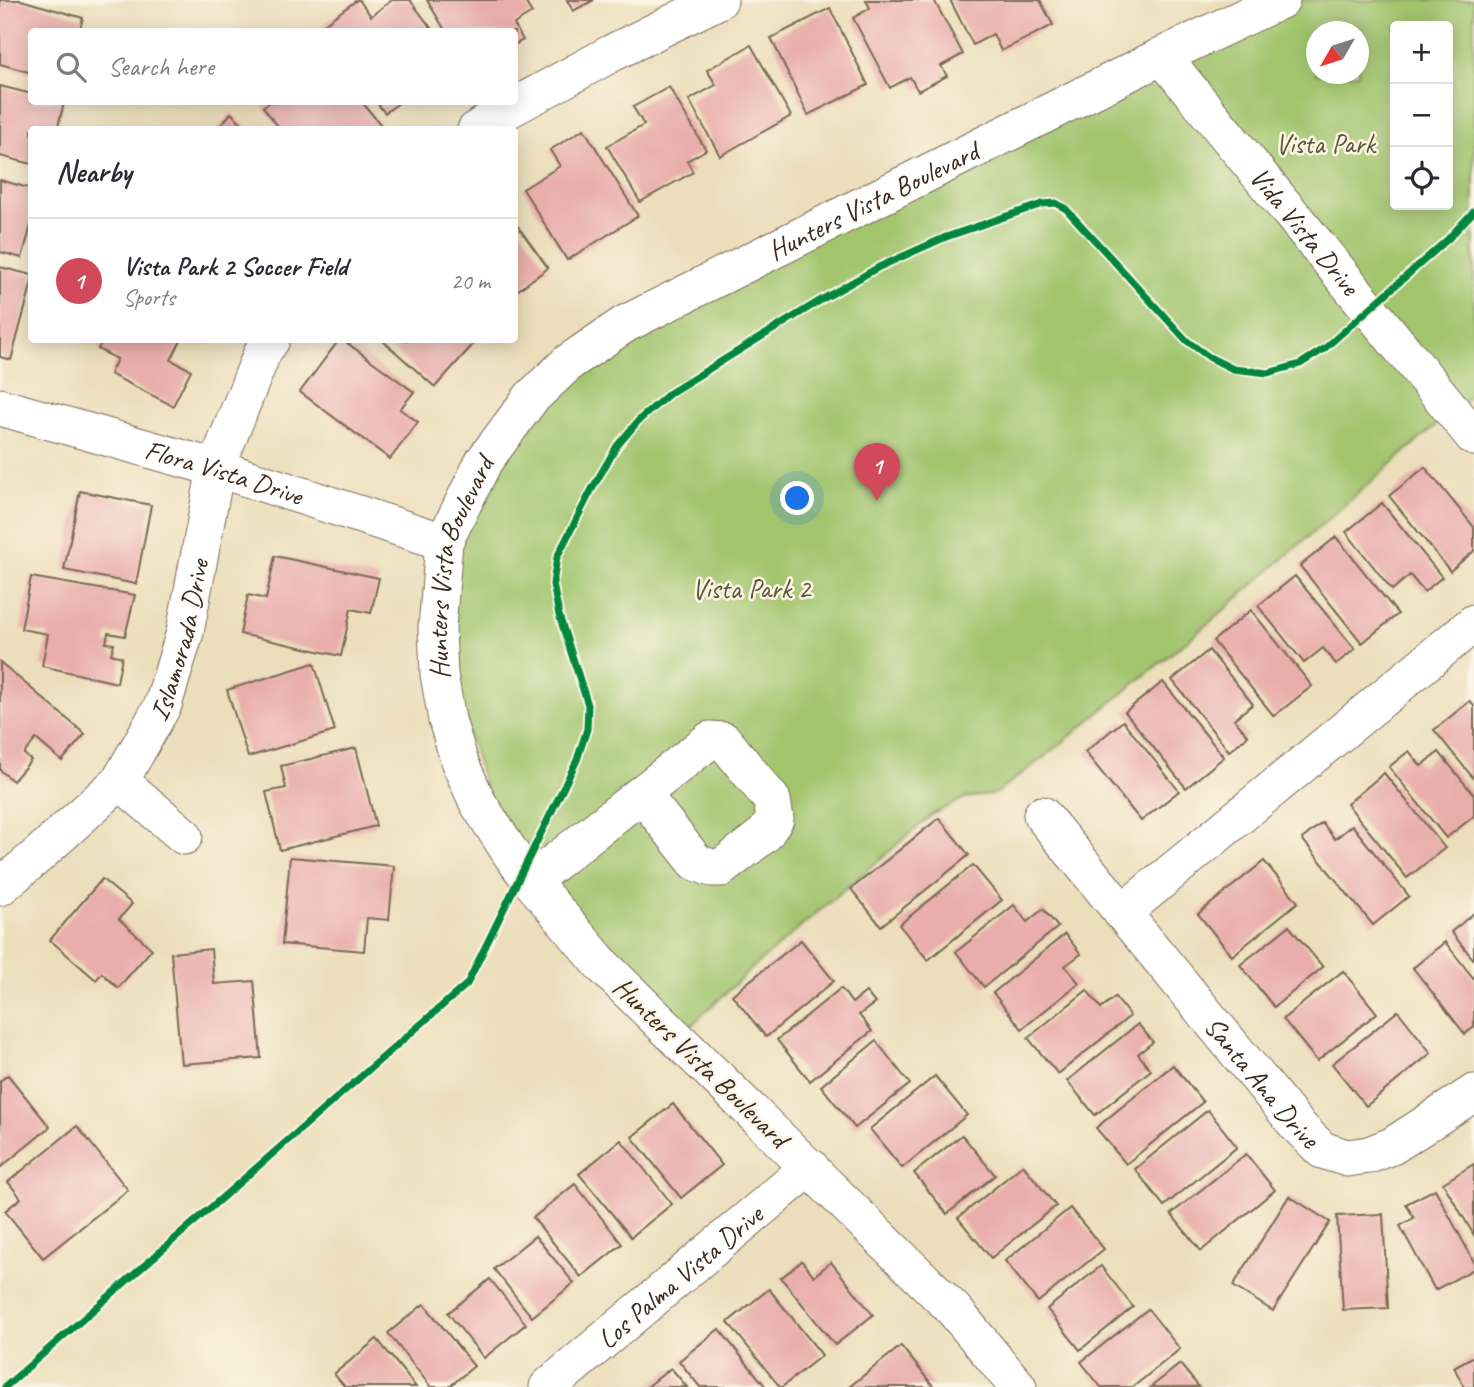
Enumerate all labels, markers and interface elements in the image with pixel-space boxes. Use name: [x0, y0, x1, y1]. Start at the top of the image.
north arrow: [1306, 21, 1369, 84]
map controls: [1390, 21, 1453, 210]
button: +: [1390, 21, 1453, 84]
search box: [28, 28, 518, 105]
icon: search: [52, 48, 90, 86]
text: Search here: [108, 50, 214, 83]
button: −: [1390, 84, 1453, 147]
park label: Vista Park: [1275, 126, 1377, 161]
street label: Hunters Vista Boulevard: [762, 131, 987, 267]
button: locate: [1390, 147, 1453, 210]
text: Nearby: [56, 153, 132, 191]
street label: Vida Vista Drive: [1243, 160, 1369, 303]
text: Vista Park 2 Soccer Field: [123, 250, 347, 283]
text: 1: [74, 267, 84, 296]
text: 20 m: [451, 267, 490, 296]
text: Sports: [123, 283, 175, 312]
street label: Flora Vista Drive: [141, 431, 309, 513]
pin: 1: [854, 443, 900, 501]
street label: Hunters Vista Boulevard: [419, 447, 503, 680]
your location: [780, 481, 814, 515]
street label: Islamorada Drive: [141, 555, 216, 726]
park label: Vista Park 2: [692, 571, 813, 606]
street label: Hunters Vista Boulevard: [606, 969, 799, 1157]
street label: Santa Ana Drive: [1197, 1009, 1328, 1156]
street label: Los Palma Vista Drive: [590, 1196, 771, 1356]

